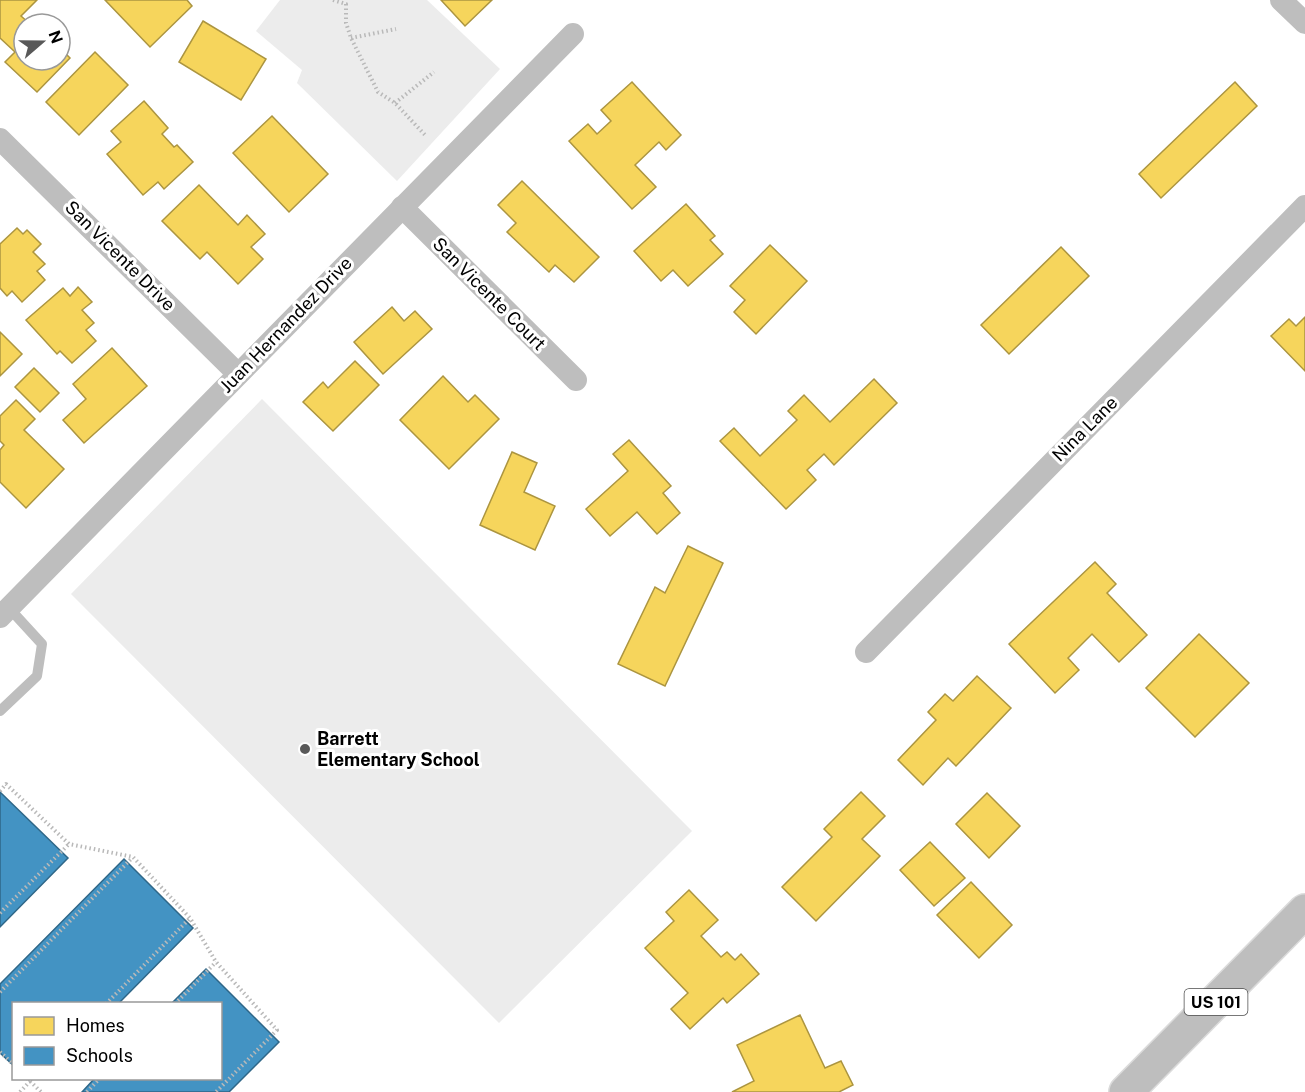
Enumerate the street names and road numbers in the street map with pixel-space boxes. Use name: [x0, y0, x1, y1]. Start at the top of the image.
street label: San Vicente Drive: [61, 196, 180, 315]
street label: San Vicente Court: [429, 233, 550, 354]
street label: Juan Hernandez Drive: [215, 252, 356, 397]
street label: Nina Lane: [1048, 392, 1122, 466]
road number: US 101: [1184, 989, 1248, 1015]

